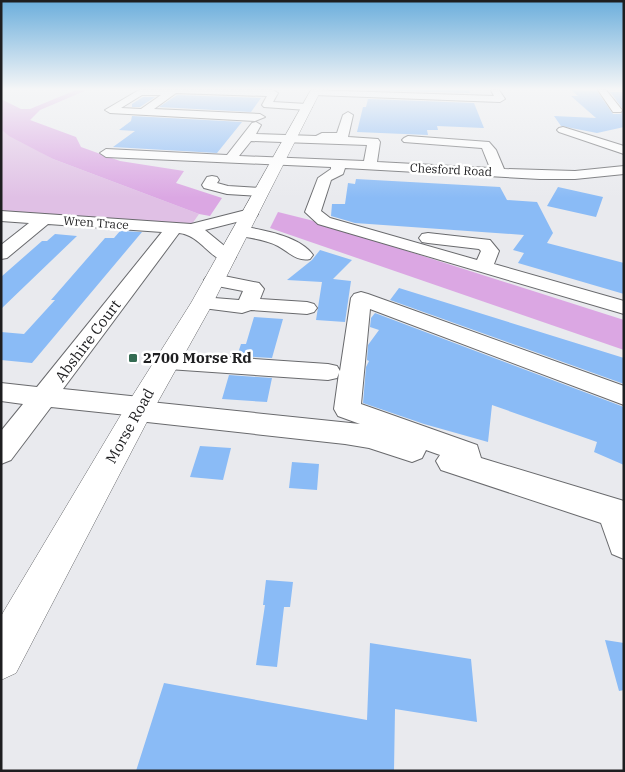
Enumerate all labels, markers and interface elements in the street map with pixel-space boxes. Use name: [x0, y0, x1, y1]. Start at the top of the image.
street label: Chesford Road: [410, 160, 493, 179]
street label: Wren Trace: [63, 213, 129, 232]
street label: Abshire Court: [50, 296, 125, 386]
place label: 2700 Morse Rd: [143, 348, 252, 367]
marker: 2700 Morse Rd: [127, 352, 139, 364]
street label: Morse Road: [101, 385, 158, 467]

